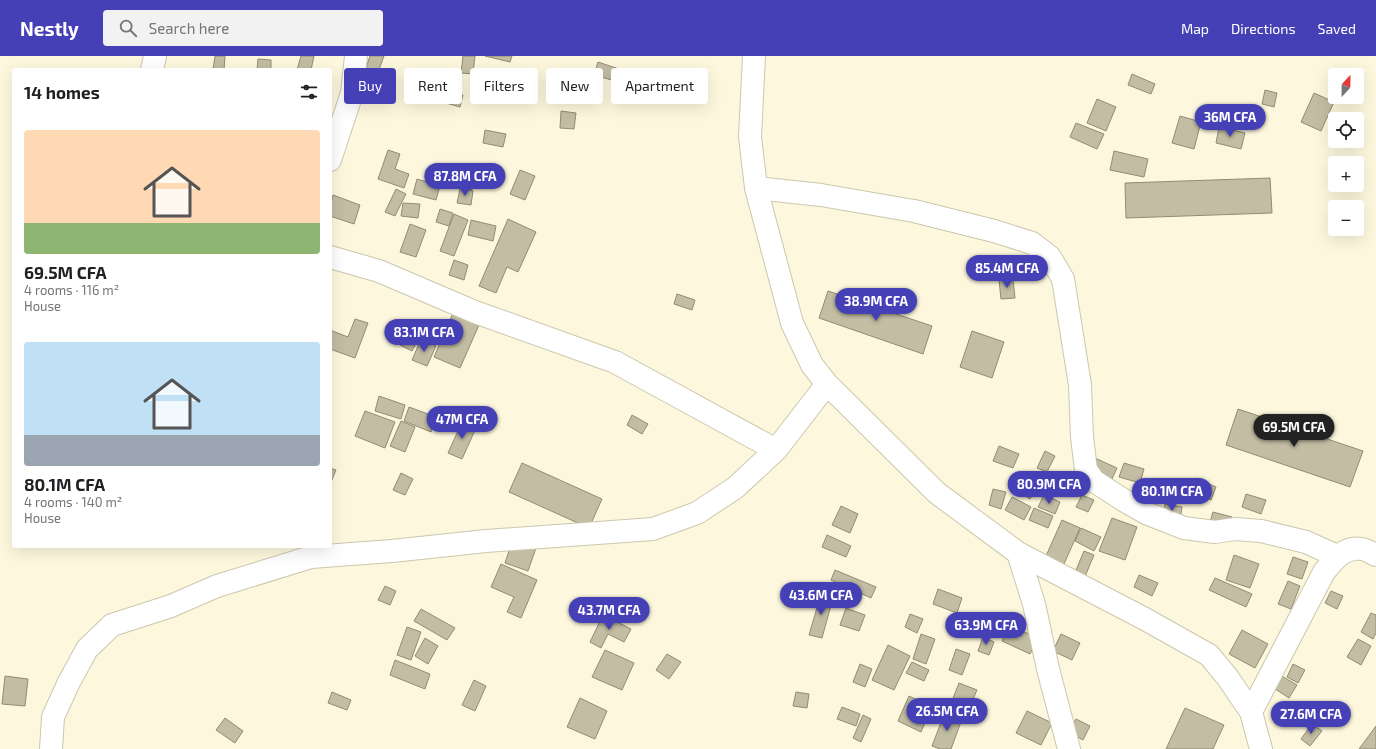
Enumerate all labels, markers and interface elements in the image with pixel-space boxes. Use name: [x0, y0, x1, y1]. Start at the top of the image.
search box: [103, 10, 383, 46]
text: Nestly: [20, 17, 79, 40]
icon: search: [117, 17, 139, 39]
text: Search here: [149, 19, 229, 37]
text: Map: [1181, 20, 1209, 37]
text: Directions: [1231, 20, 1296, 37]
text: Saved: [1318, 20, 1356, 37]
chip: Buy: [344, 68, 396, 104]
chip: Rent: [404, 68, 462, 104]
chip: Filters: [470, 68, 538, 104]
chip: New: [546, 68, 603, 104]
chip: Apartment: [611, 68, 708, 104]
north arrow: [1328, 68, 1364, 104]
map controls: [1328, 68, 1364, 236]
icon: filters: [298, 81, 320, 103]
text: 14 homes: [24, 82, 100, 102]
pin: 36M CFA: [1193, 104, 1267, 138]
text: 36M CFA: [1204, 109, 1256, 125]
button: locate: [1328, 112, 1364, 148]
icon: home: [136, 156, 208, 228]
button: +: [1328, 156, 1364, 192]
pin: 87.8M CFA: [419, 163, 511, 197]
text: 87.8M CFA: [433, 168, 497, 184]
button: −: [1328, 200, 1364, 236]
pin: 85.4M CFA: [961, 255, 1053, 289]
text: 85.4M CFA: [975, 260, 1039, 276]
text: 69.5M CFA: [24, 262, 107, 282]
text: 4 rooms · 116 m²: [24, 282, 119, 298]
pin: 38.9M CFA: [830, 288, 922, 322]
text: 38.9M CFA: [844, 293, 908, 309]
text: House: [24, 298, 61, 314]
pin: 83.1M CFA: [378, 319, 470, 353]
text: 83.1M CFA: [393, 324, 455, 340]
icon: home: [136, 368, 208, 440]
pin: 47M CFA: [425, 406, 499, 440]
text: 47M CFA: [436, 411, 488, 427]
pin: 69.5M CFA: [1248, 414, 1340, 448]
text: 69.5M CFA: [1262, 419, 1326, 435]
pin: 80.9M CFA: [1003, 471, 1095, 505]
text: 80.1M CFA: [24, 474, 105, 494]
text: 80.9M CFA: [1017, 476, 1081, 492]
pin: 80.1M CFA: [1126, 478, 1218, 512]
text: 80.1M CFA: [1141, 483, 1203, 499]
text: 4 rooms · 140 m²: [24, 494, 122, 510]
text: House: [24, 510, 61, 526]
pin: 43.6M CFA: [775, 582, 867, 616]
text: 43.6M CFA: [789, 587, 853, 603]
pin: 43.7M CFA: [563, 597, 655, 631]
text: 43.7M CFA: [578, 602, 640, 618]
pin: 63.9M CFA: [940, 612, 1032, 646]
text: 63.9M CFA: [954, 617, 1018, 633]
pin: 26.5M CFA: [901, 698, 993, 732]
pin: 27.6M CFA: [1265, 701, 1357, 735]
text: 26.5M CFA: [915, 703, 979, 719]
text: 27.6M CFA: [1280, 706, 1342, 722]

